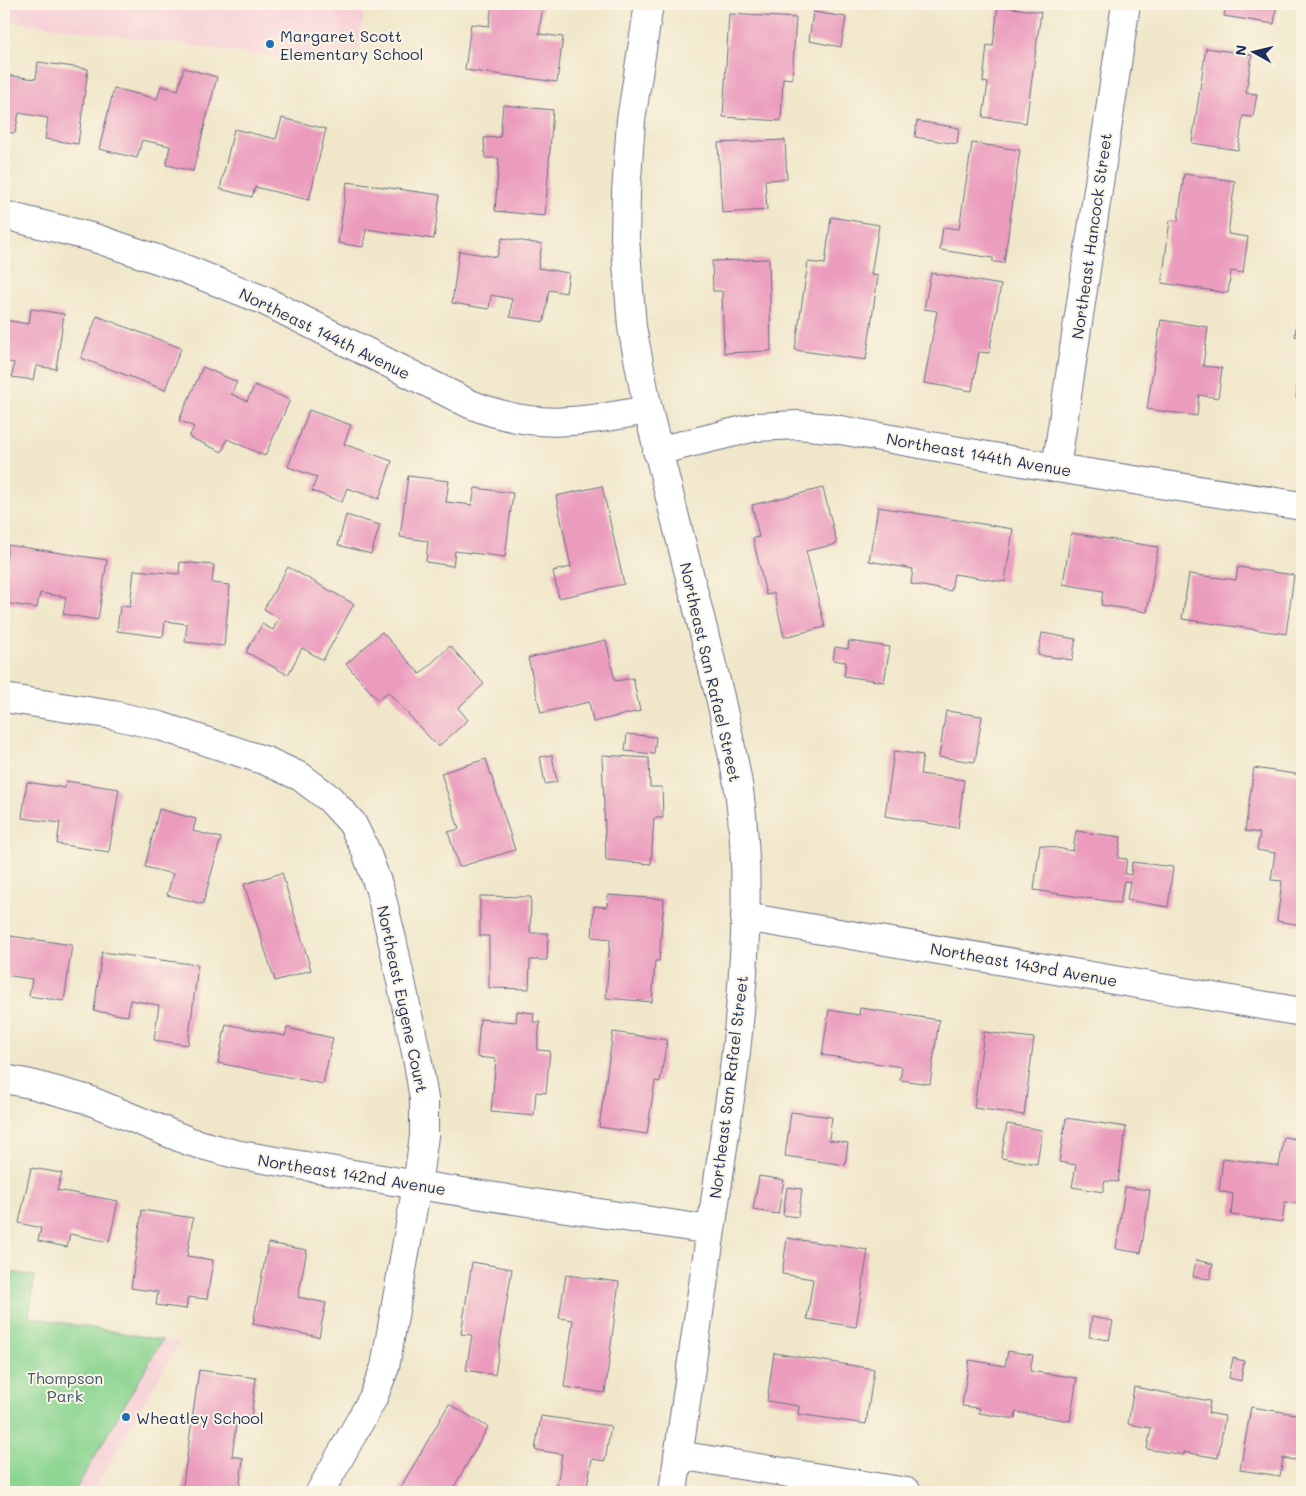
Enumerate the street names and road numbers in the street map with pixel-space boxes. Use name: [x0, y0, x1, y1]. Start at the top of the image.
street label: Northeast Hancock Street: [1066, 131, 1116, 341]
street label: Northeast 144th Avenue: [236, 282, 414, 384]
street label: Northeast 144th Avenue: [885, 427, 1073, 481]
street label: Northeast San Rafael Street: [676, 560, 746, 784]
street label: Northeast Eugene Court: [373, 903, 433, 1095]
street label: Northeast 143rd Avenue: [929, 937, 1119, 991]
street label: Northeast San Rafael Street: [704, 974, 752, 1200]
street label: Northeast 142nd Avenue: [256, 1149, 448, 1199]

